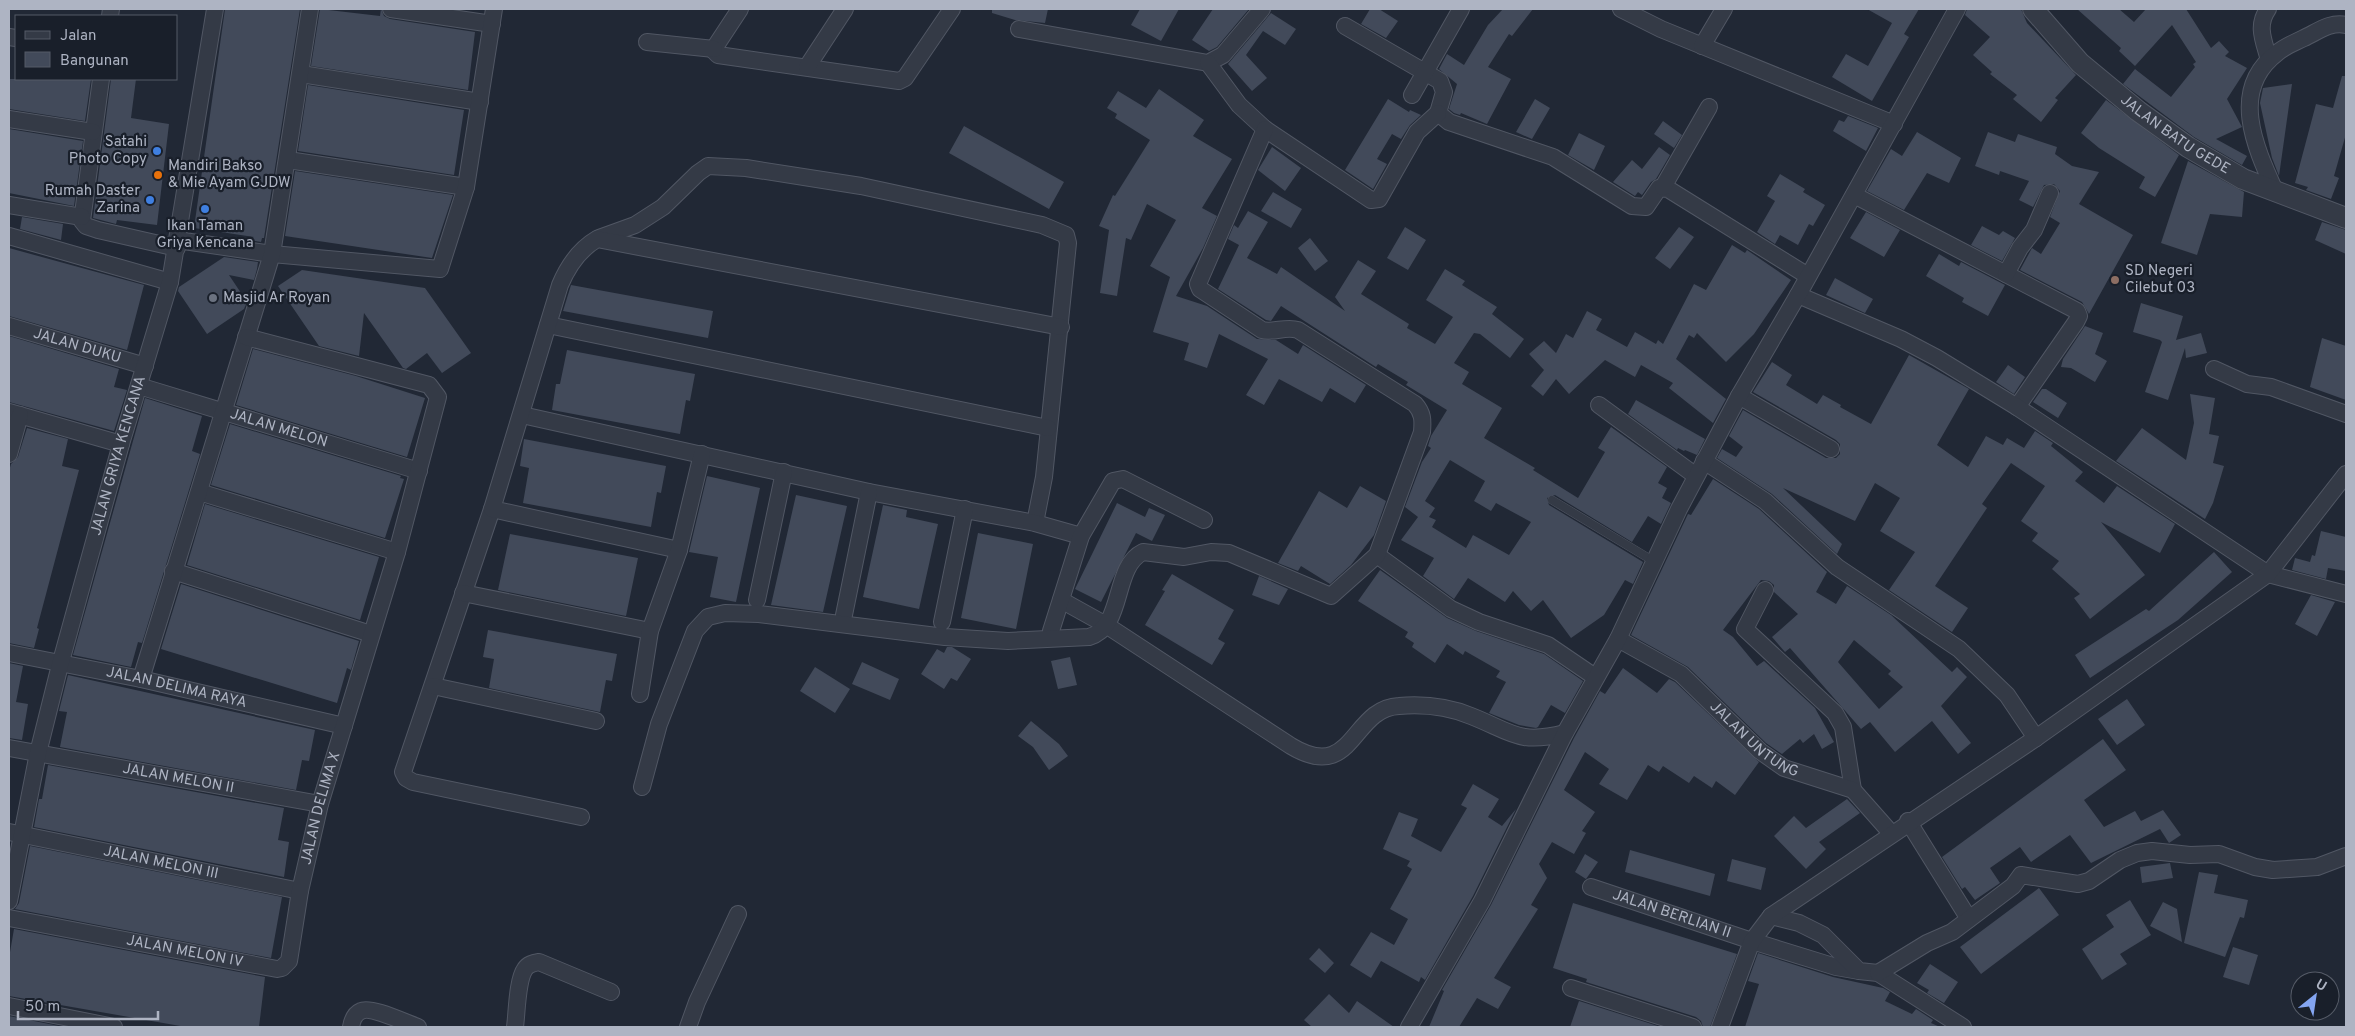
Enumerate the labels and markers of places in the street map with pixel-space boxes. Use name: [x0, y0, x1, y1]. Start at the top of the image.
place label: Satahi Photo Copy: [69, 133, 147, 169]
marker: Satahi Photo Copy: [151, 145, 163, 157]
place label: Mandiri Bakso & Mie Ayam GJDW: [168, 157, 291, 193]
marker: Mandiri Bakso & Mie Ayam GJDW: [152, 169, 164, 181]
place label: Rumah Daster Zarina: [45, 182, 140, 218]
marker: Rumah Daster Zarina: [144, 194, 156, 206]
marker: Ikan Taman Griya Kencana: [199, 203, 211, 215]
place label: Ikan Taman Griya Kencana: [156, 217, 254, 253]
place label: SD Negeri Cilebut 03: [2125, 262, 2195, 298]
marker: SD Negeri Cilebut 03: [2109, 274, 2121, 286]
place label: Masjid Ar Royan: [223, 289, 330, 308]
marker: Masjid Ar Royan: [207, 292, 219, 304]

